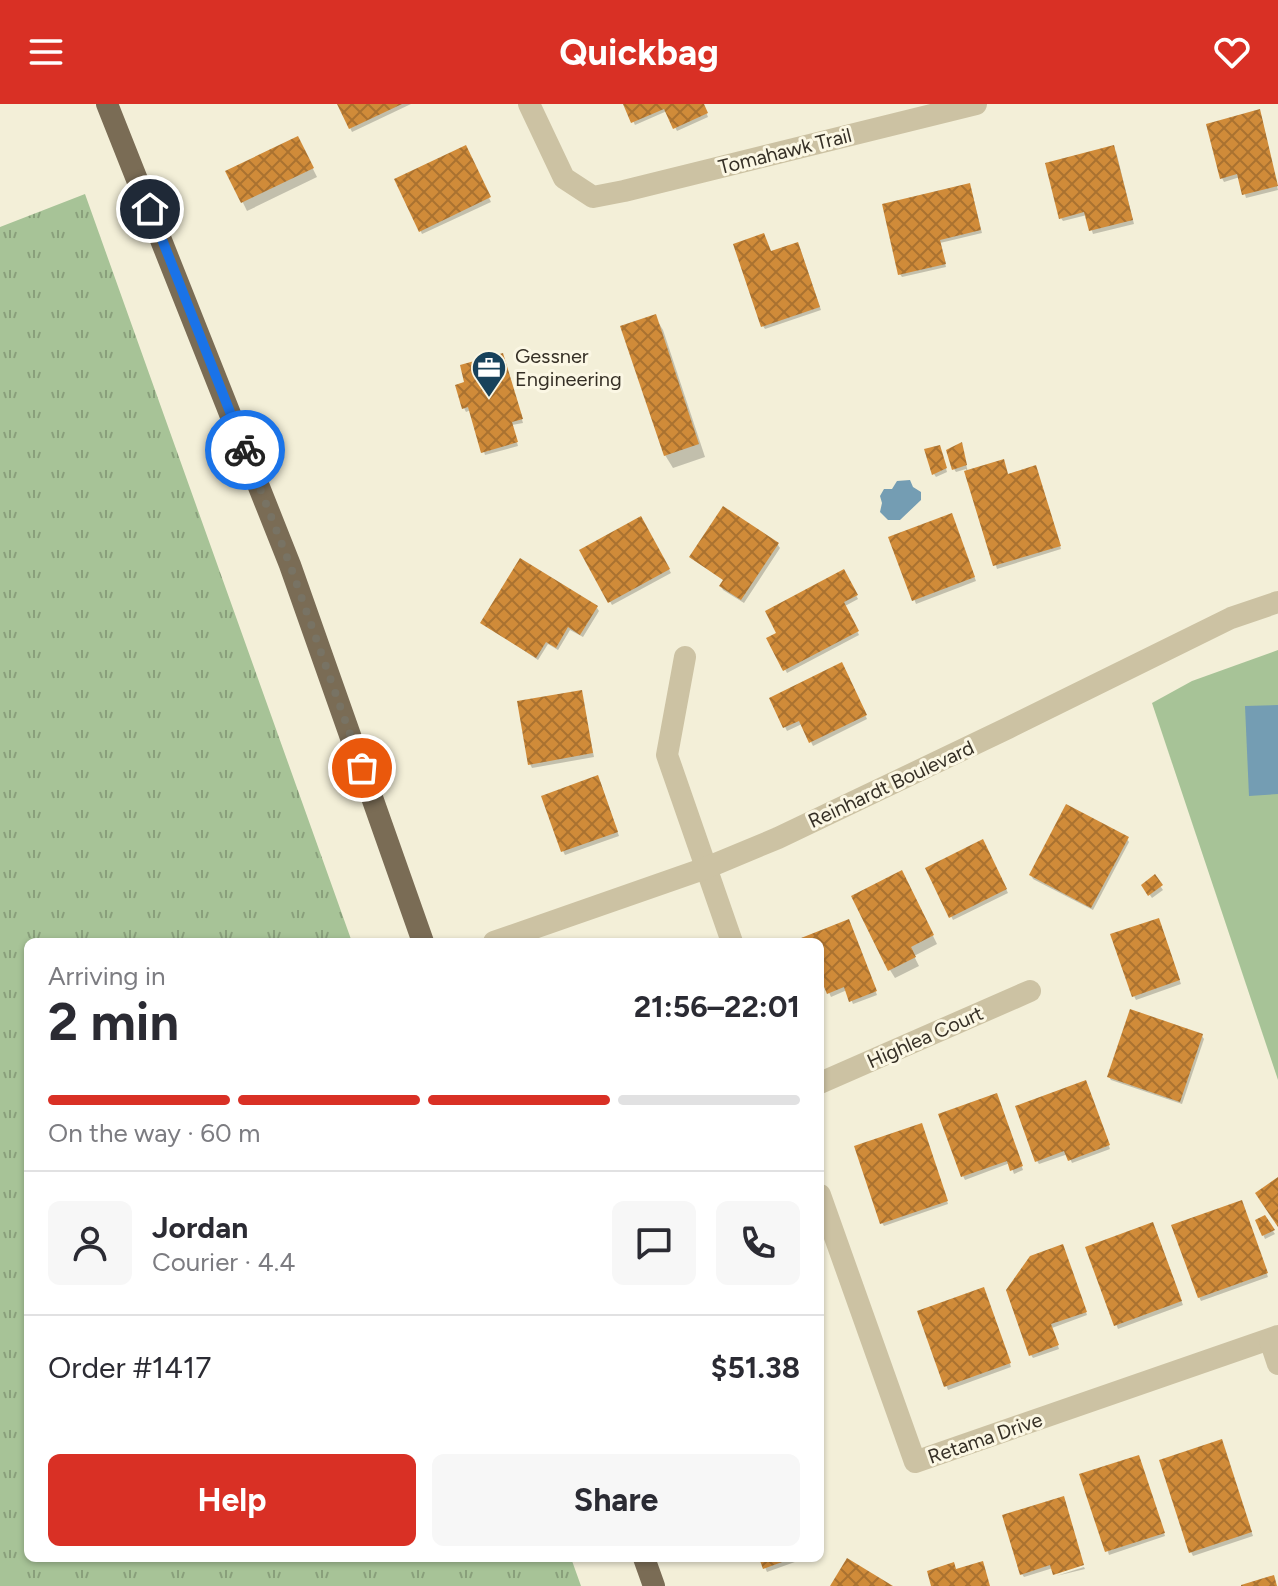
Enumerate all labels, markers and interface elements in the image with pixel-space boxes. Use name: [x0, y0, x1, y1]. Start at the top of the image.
icon: menu: [24, 30, 68, 74]
icon: heart: [1210, 30, 1254, 74]
text: Quickbag: [559, 31, 719, 74]
street label: Tomahawk Trail: [716, 123, 854, 179]
pin: [116, 175, 184, 243]
icon: home: [128, 187, 172, 231]
place label: Gessner Engineering: [515, 344, 622, 391]
office icon: Gessner Engineering: [470, 349, 508, 399]
courier: [205, 410, 285, 490]
icon: bike: [223, 428, 267, 472]
pin: [328, 734, 396, 802]
street label: Reinhardt Boulevard: [804, 735, 978, 833]
icon: bag: [340, 746, 384, 790]
text: Arriving in: [48, 960, 166, 992]
text: 21:56–22:01: [634, 988, 800, 1025]
text: 2 min: [48, 991, 179, 1053]
street label: Highlea Court: [863, 1001, 987, 1073]
text: On the way · 60 m: [48, 1117, 260, 1149]
button: person: [48, 1201, 132, 1285]
button: chat: [612, 1201, 696, 1285]
button: phone: [716, 1201, 800, 1285]
text: Jordan: [152, 1209, 248, 1246]
text: Courier · 4.4: [152, 1246, 295, 1278]
text: Order #1417: [48, 1349, 211, 1386]
text: $51.38: [711, 1349, 800, 1386]
street label: Retama Drive: [925, 1407, 1046, 1469]
button: Help: [48, 1454, 416, 1546]
button: Share: [432, 1454, 800, 1546]

